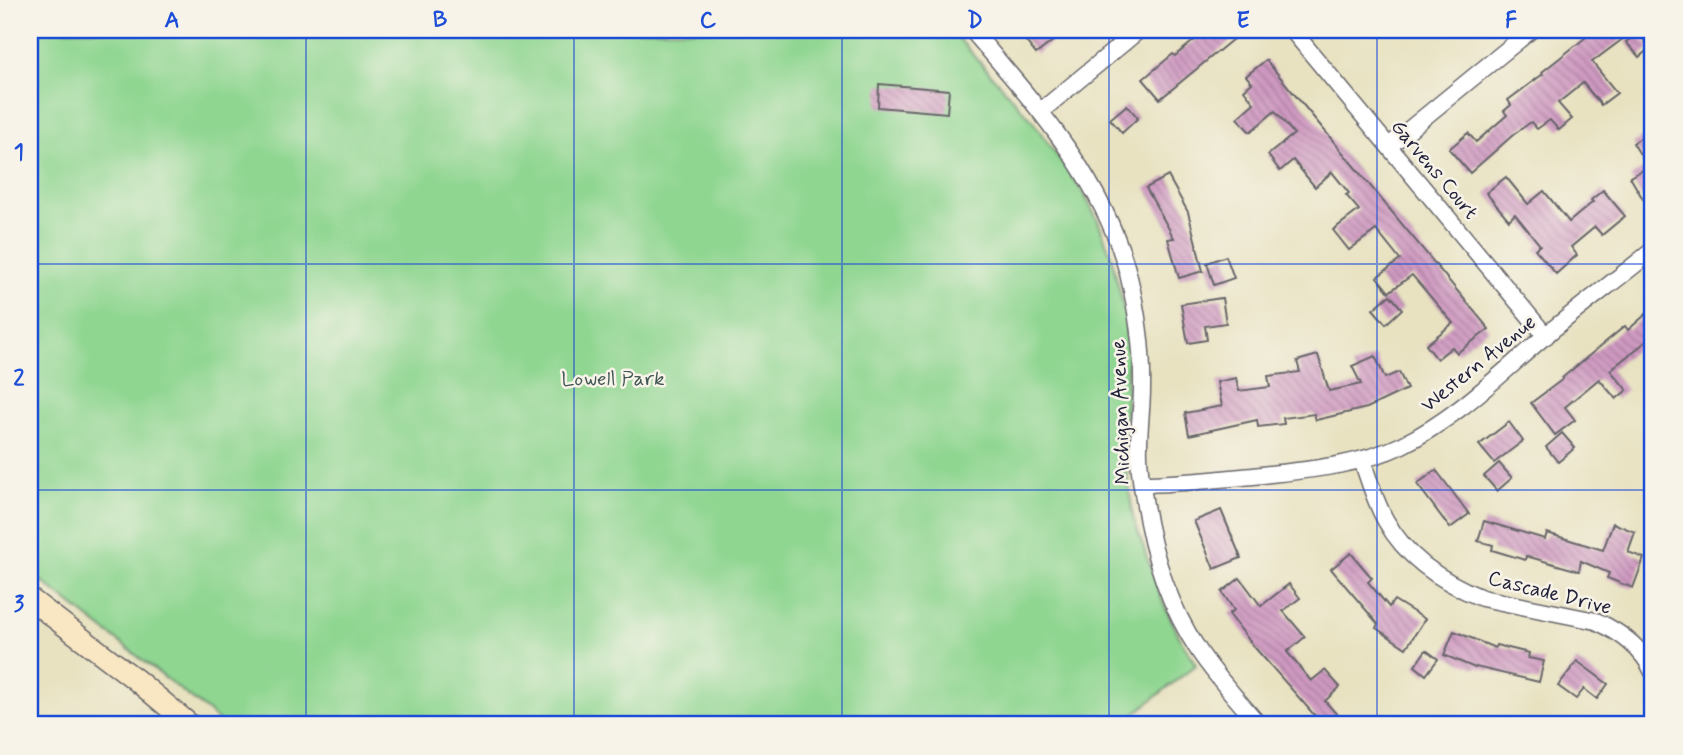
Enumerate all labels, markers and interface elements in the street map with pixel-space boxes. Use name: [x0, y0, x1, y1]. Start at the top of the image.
text: A: [164, 6, 180, 36]
text: B: [433, 6, 448, 36]
text: C: [700, 6, 717, 36]
text: D: [967, 6, 983, 36]
text: E: [1236, 6, 1250, 36]
text: F: [1505, 6, 1517, 36]
street label: Garvens Court: [1384, 114, 1484, 226]
text: 1: [14, 138, 24, 168]
street label: Western Avenue: [1415, 309, 1542, 419]
street label: Michigan Avenue: [1104, 339, 1138, 485]
text: 2: [13, 364, 25, 394]
park label: Lowell Park: [561, 365, 665, 393]
street label: Cascade Drive: [1485, 564, 1614, 622]
text: 3: [14, 590, 25, 620]

